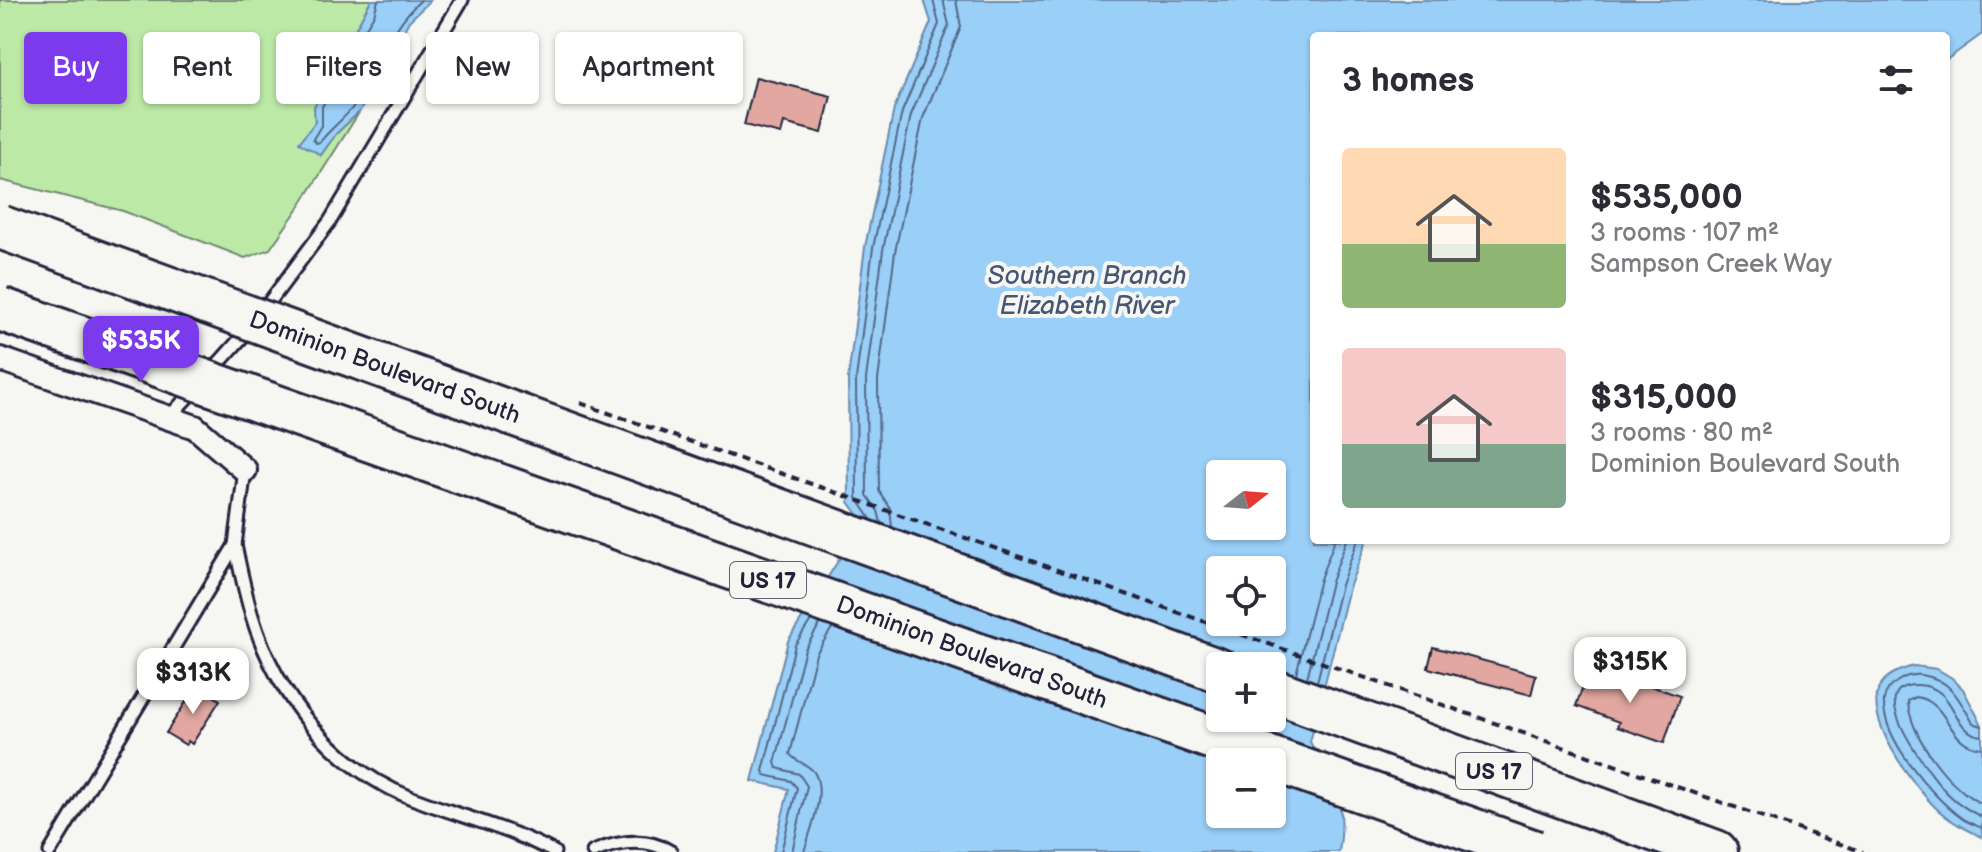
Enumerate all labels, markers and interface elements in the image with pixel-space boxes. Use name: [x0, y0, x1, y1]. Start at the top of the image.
chip: Buy: [24, 32, 127, 104]
chip: Rent: [143, 32, 260, 104]
chip: Filters: [276, 32, 410, 104]
chip: New: [426, 32, 539, 104]
chip: Apartment: [555, 32, 743, 104]
icon: filters: [1874, 58, 1918, 102]
text: 3 homes: [1342, 60, 1474, 101]
text: $535,000: [1590, 177, 1743, 218]
icon: home: [1406, 180, 1502, 276]
text: 3 rooms · 107 m²: [1590, 218, 1779, 249]
text: Sampson Creek Way: [1590, 249, 1832, 280]
water label: Southern Branch Elizabeth River: [988, 261, 1186, 322]
street label: Dominion Boulevard South: [245, 305, 524, 430]
pin: $535K: [85, 316, 197, 384]
text: $535K: [101, 326, 181, 357]
text: $315,000: [1590, 377, 1737, 418]
icon: home: [1406, 380, 1502, 476]
text: 3 rooms · 80 m²: [1590, 418, 1773, 449]
text: Dominion Boulevard South: [1590, 449, 1900, 480]
north arrow: [1206, 460, 1286, 540]
map controls: [1206, 460, 1286, 828]
button: locate: [1206, 556, 1286, 636]
road number: US 17: [730, 562, 806, 598]
street label: Dominion Boulevard South: [832, 590, 1111, 715]
pin: $315K: [1574, 637, 1686, 705]
text: $315K: [1592, 647, 1668, 678]
pin: $313K: [137, 648, 249, 716]
button: +: [1206, 652, 1286, 732]
text: $313K: [155, 658, 231, 689]
button: −: [1206, 748, 1286, 828]
road number: US 17: [1456, 753, 1532, 789]

